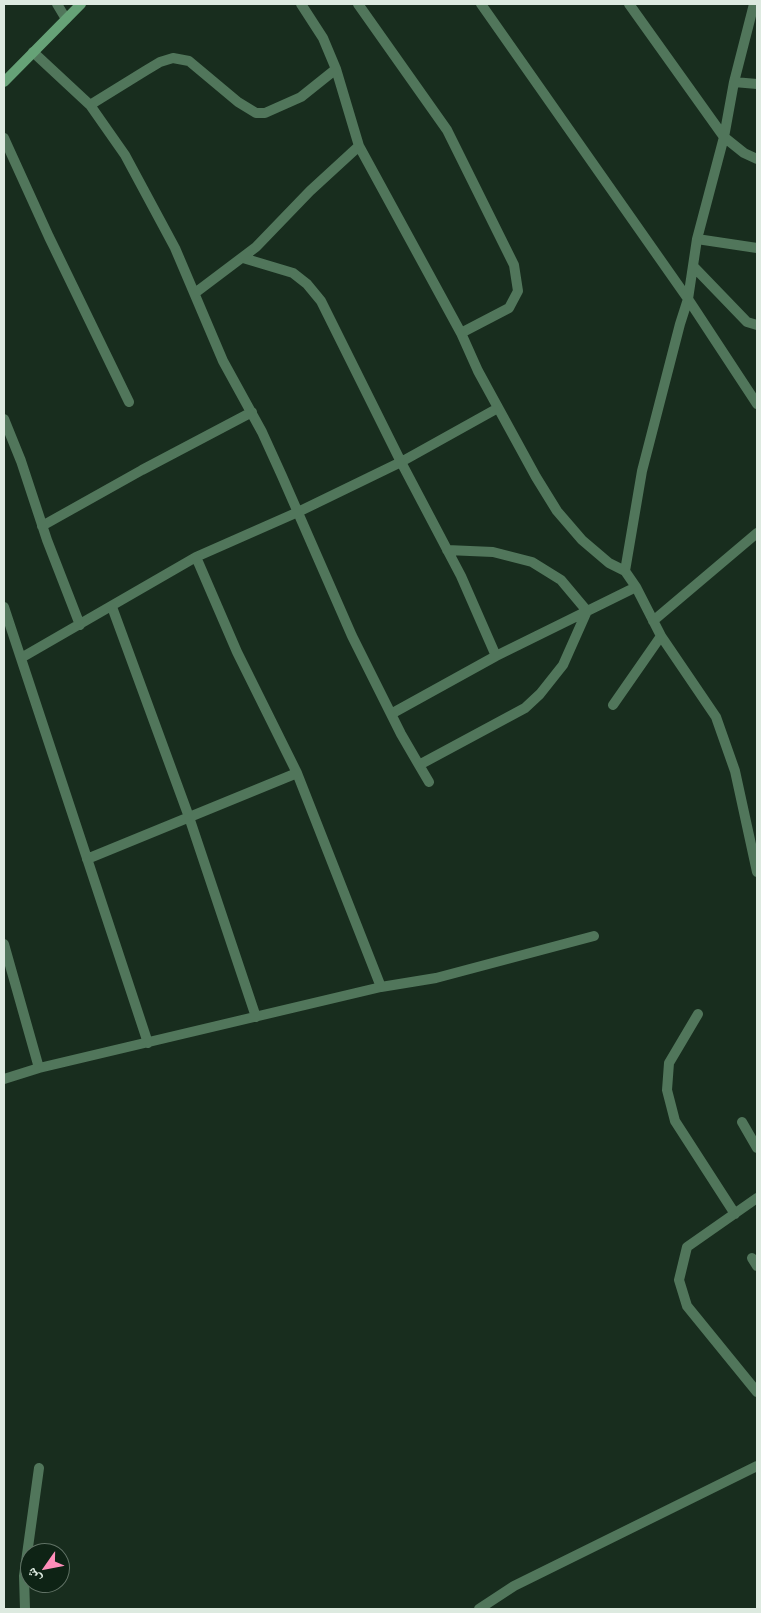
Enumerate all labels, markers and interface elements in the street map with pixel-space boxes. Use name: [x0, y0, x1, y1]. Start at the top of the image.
north arrow: [20, 1543, 70, 1593]
text: ش: [22, 1565, 44, 1587]

